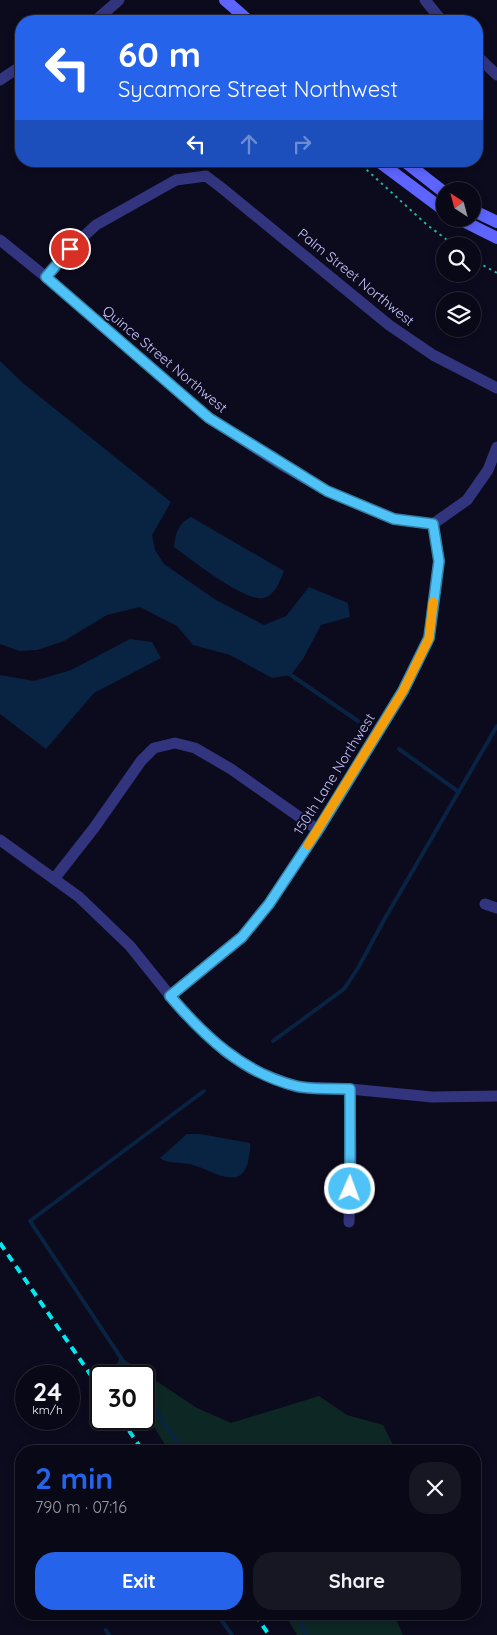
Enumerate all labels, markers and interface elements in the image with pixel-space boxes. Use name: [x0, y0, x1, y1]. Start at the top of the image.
text: 60 m: [118, 32, 201, 76]
icon: left: [35, 35, 100, 100]
text: Sycamore Street Northwest: [118, 75, 398, 103]
icon: left: [182, 130, 210, 158]
icon: ahead: [235, 130, 263, 158]
icon: right: [288, 130, 316, 158]
north arrow: [436, 182, 481, 228]
map controls: [436, 182, 481, 337]
street label: Palm Street Northwest: [294, 224, 418, 330]
pin: [49, 228, 91, 270]
icon: arrive: [56, 235, 84, 263]
button: search: [436, 237, 481, 282]
button: layers: [436, 292, 481, 337]
street label: Quince Street Northwest: [99, 301, 231, 417]
street label: 150th Lane Northwest: [289, 710, 379, 838]
position arrow: [323, 1162, 375, 1214]
speed limit sign: 30: [90, 1365, 155, 1430]
text: 24: [33, 1376, 62, 1407]
text: km/h: [32, 1402, 63, 1417]
text: 2 min: [35, 1459, 113, 1497]
button: close: [409, 1462, 461, 1514]
text: 790 m · 07:16: [35, 1497, 127, 1517]
button: Exit: [35, 1552, 243, 1610]
button: Share: [253, 1552, 461, 1610]

